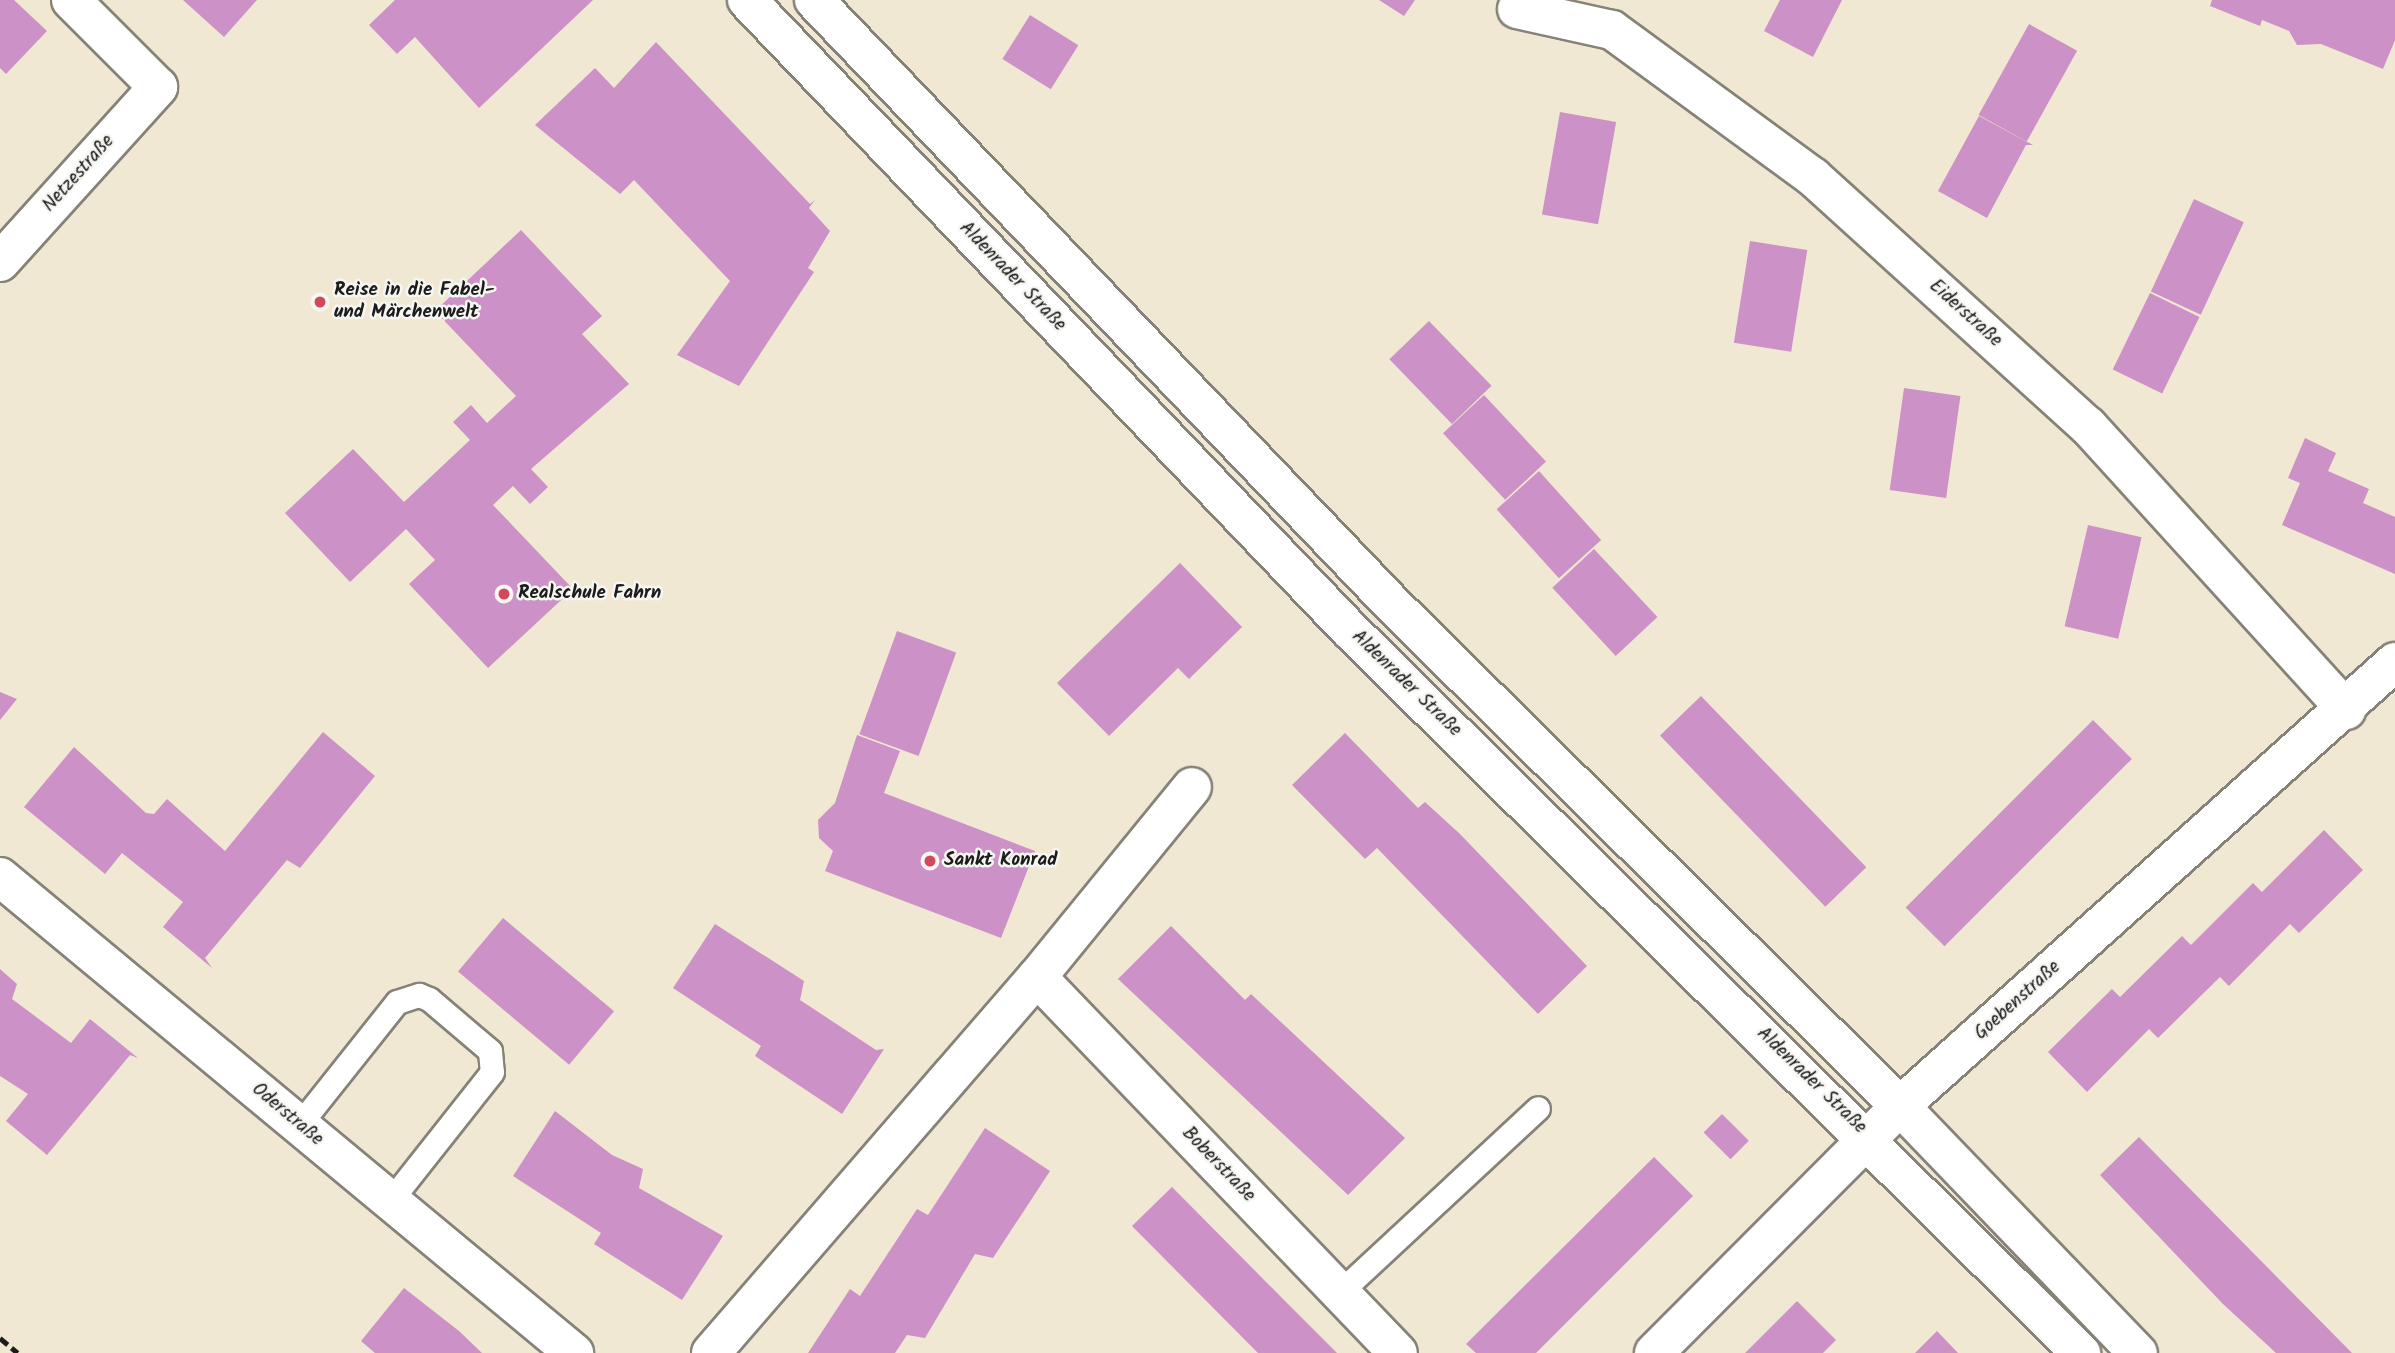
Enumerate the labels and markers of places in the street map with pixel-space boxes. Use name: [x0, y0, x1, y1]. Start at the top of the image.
place label: Reise in die Fabel- und Märchenwelt: [334, 280, 495, 324]
marker: Reise in die Fabel- und Märchenwelt: [312, 294, 328, 310]
place label: Realschule Fahrn: [518, 583, 661, 605]
marker: Realschule Fahrn: [496, 586, 512, 602]
place label: Sankt Konrad: [944, 850, 1057, 872]
marker: Sankt Konrad: [922, 853, 938, 869]

